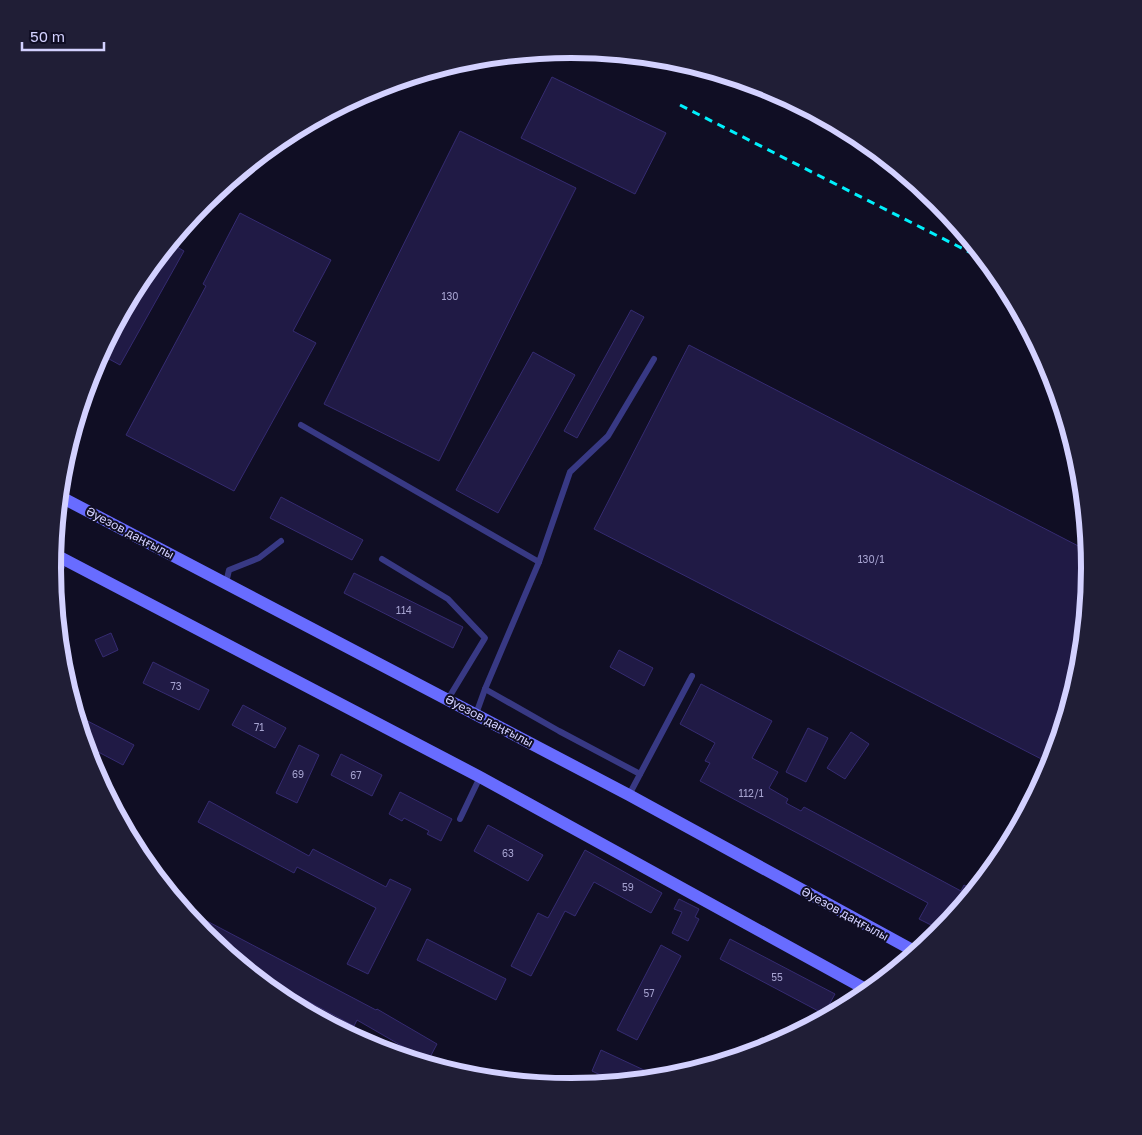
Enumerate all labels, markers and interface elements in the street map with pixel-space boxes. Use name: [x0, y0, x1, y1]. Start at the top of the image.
scale bar: [22, 20, 105, 52]
text: 50 m: [30, 27, 65, 45]
house number: 130: [442, 290, 458, 302]
street label: Әуезов даңғылы: [84, 503, 177, 562]
house number: 130/1: [858, 553, 884, 565]
house number: 114: [396, 604, 412, 616]
house number: 73: [170, 680, 182, 692]
street label: Әуезов даңғылы: [443, 691, 536, 750]
house number: 71: [254, 721, 264, 733]
house number: 69: [292, 768, 304, 780]
house number: 67: [350, 769, 362, 781]
house number: 112/1: [738, 787, 764, 799]
house number: 63: [502, 847, 514, 859]
house number: 59: [622, 881, 634, 893]
street label: Әуезов даңғылы: [799, 883, 891, 944]
house number: 55: [771, 971, 783, 983]
house number: 57: [643, 987, 655, 999]

